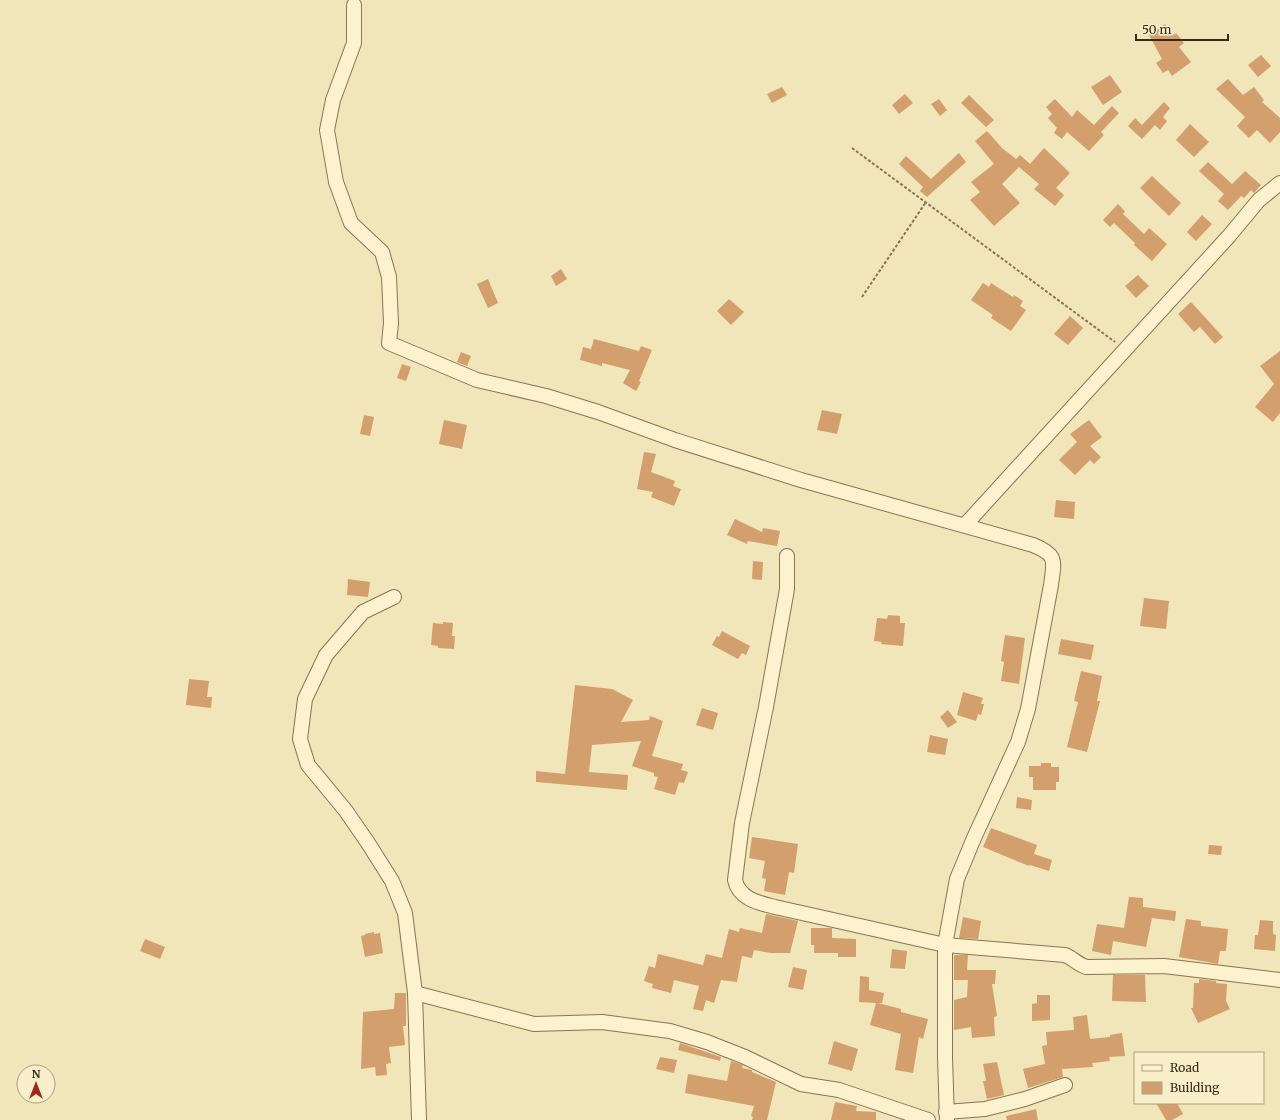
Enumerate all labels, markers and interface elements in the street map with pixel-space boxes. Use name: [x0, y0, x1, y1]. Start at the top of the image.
scale bar: [1136, 16, 1228, 42]
text: 50 m: [1142, 22, 1171, 37]
legend: [1134, 1052, 1264, 1104]
text: Road: [1170, 1060, 1199, 1075]
north arrow: [16, 1064, 56, 1104]
text: N: [32, 1067, 41, 1081]
text: Building: [1170, 1080, 1220, 1095]

